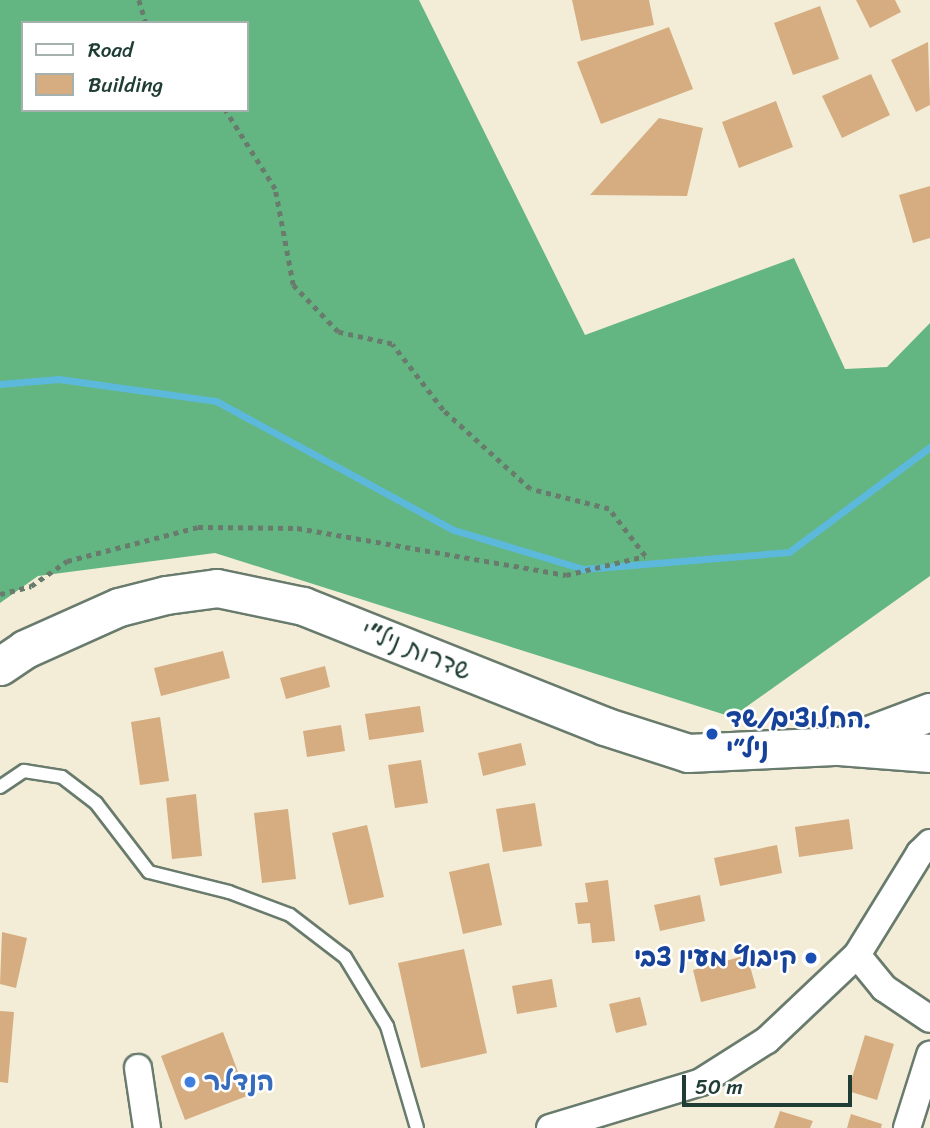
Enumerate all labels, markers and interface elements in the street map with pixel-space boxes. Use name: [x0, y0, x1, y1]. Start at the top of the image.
legend: [21, 21, 248, 112]
text: Road: [88, 31, 133, 69]
text: Building: [88, 66, 163, 104]
street label: שדרות ניל"י: [356, 615, 476, 687]
place label: החלוצים/שד. ניל״י: [726, 703, 872, 764]
marker: החלוצים/שד. ניל״י: [704, 726, 720, 742]
place label: קיבוץ מעין צבי: [634, 942, 797, 974]
marker: קיבוץ מעין צבי: [803, 950, 819, 966]
scale bar: [685, 1062, 855, 1106]
place label: הנדלר: [204, 1066, 274, 1098]
text: 50 m: [695, 1068, 743, 1106]
marker: הנדלר: [182, 1074, 198, 1090]

